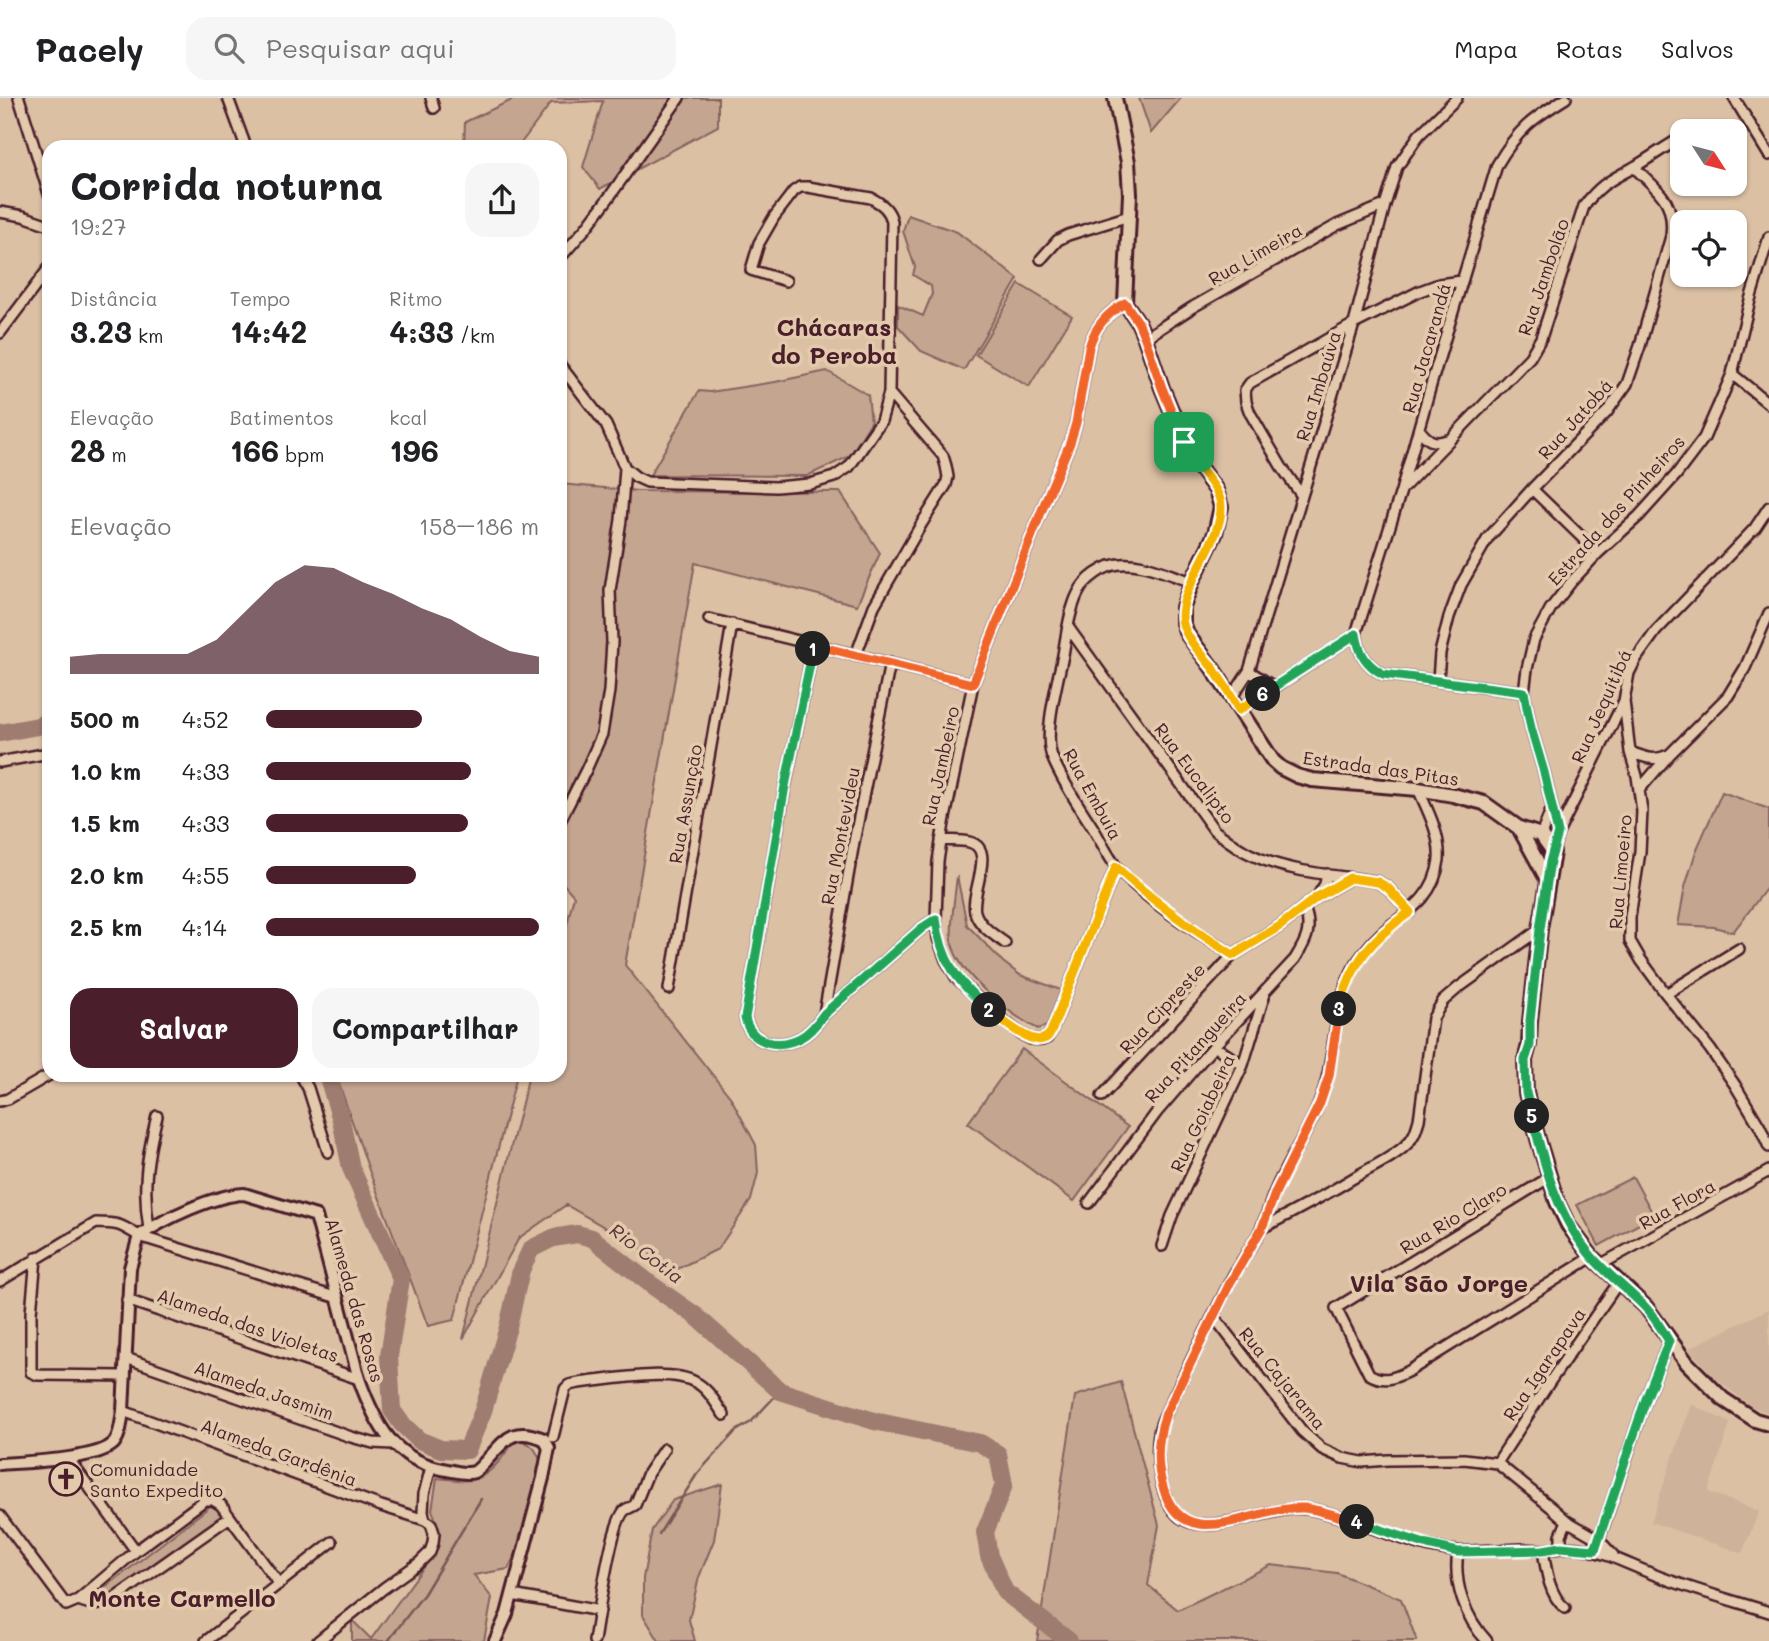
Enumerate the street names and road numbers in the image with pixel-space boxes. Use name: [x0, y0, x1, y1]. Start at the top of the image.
street label: Rua Jambolão: [1512, 215, 1574, 339]
street label: Rua Limeira: [1204, 217, 1306, 291]
street label: Rua Jacarandá: [1396, 280, 1456, 416]
street label: Rua Imbaúva: [1290, 328, 1346, 444]
street label: Rua Jatobá: [1532, 374, 1618, 464]
street label: Estrada dos Pinheiros: [1542, 430, 1690, 590]
street label: Rua Jequitibá: [1565, 645, 1637, 767]
street label: Rua Jambeiro: [916, 704, 964, 828]
street label: Rua Eucalipto: [1149, 718, 1241, 828]
street label: Rua Assunção: [663, 742, 707, 865]
street label: Rua Embuia: [1058, 744, 1128, 844]
street label: Estrada das Pitas: [1302, 745, 1460, 791]
street label: Rua Montevideu: [815, 765, 865, 907]
street label: Rua Limoeiro: [1603, 813, 1637, 930]
street label: Rua Cipreste: [1114, 957, 1210, 1059]
street label: Rua Pitangueira: [1139, 987, 1251, 1107]
street label: Rua Goiabeira: [1164, 1050, 1240, 1176]
street label: Rua Flora: [1635, 1173, 1719, 1235]
street label: Rua Rio Claro: [1395, 1177, 1511, 1259]
street label: Alameda das Rosas: [320, 1215, 390, 1385]
street label: Alameda das Violetas: [154, 1283, 342, 1367]
street label: Rua Igarapava: [1497, 1303, 1591, 1425]
street label: Rua Cajarama: [1234, 1322, 1332, 1434]
street label: Alameda Jasmim: [191, 1355, 337, 1425]
street label: Alameda Gardênia: [197, 1413, 361, 1491]

